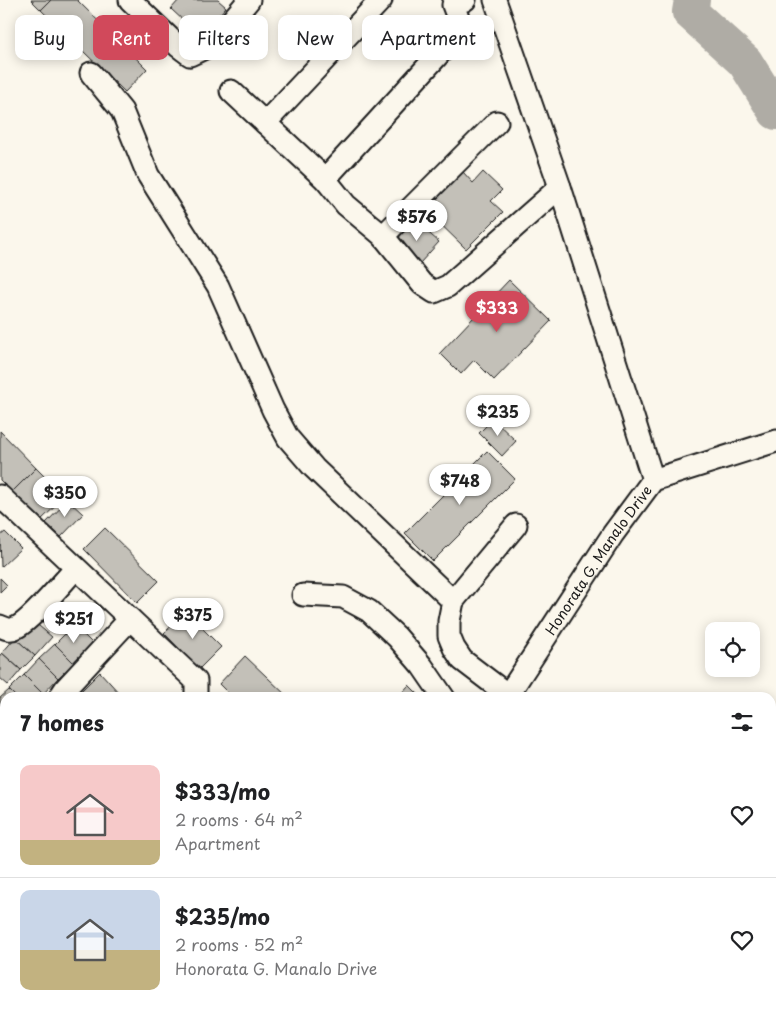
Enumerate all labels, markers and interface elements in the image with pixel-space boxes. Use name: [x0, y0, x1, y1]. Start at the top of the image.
chip: Buy: [15, 15, 83, 60]
chip: Rent: [93, 15, 169, 60]
chip: Filters: [179, 15, 268, 60]
chip: New: [278, 15, 352, 60]
chip: Apartment: [362, 15, 494, 60]
pin: $576: [387, 200, 447, 242]
text: $576: [397, 204, 437, 228]
pin: $333: [467, 290, 527, 333]
text: $333: [476, 295, 518, 319]
pin: $235: [468, 394, 528, 437]
text: $235: [477, 399, 519, 423]
pin: $748: [430, 464, 490, 506]
text: $748: [440, 468, 480, 492]
pin: $350: [35, 476, 95, 518]
text: $350: [44, 480, 86, 504]
street label: Honorata G. Manalo Drive: [540, 481, 656, 639]
pin: $375: [163, 598, 223, 640]
pin: $251: [44, 602, 104, 644]
text: $375: [173, 602, 213, 626]
text: $251: [55, 606, 93, 630]
map controls: [705, 622, 760, 677]
button: locate: [705, 622, 760, 677]
text: 7 homes: [20, 706, 104, 738]
icon: filters: [728, 708, 756, 736]
text: $333/mo: [175, 775, 270, 807]
icon: home: [60, 785, 120, 845]
icon: heart: [728, 801, 756, 829]
text: 2 rooms · 64 m²: [175, 807, 303, 831]
text: Apartment: [175, 831, 260, 855]
text: $235/mo: [175, 900, 270, 932]
icon: home: [60, 910, 120, 970]
icon: heart: [728, 926, 756, 954]
text: 2 rooms · 52 m²: [175, 932, 303, 956]
text: Honorata G. Manalo Drive: [175, 956, 377, 980]

